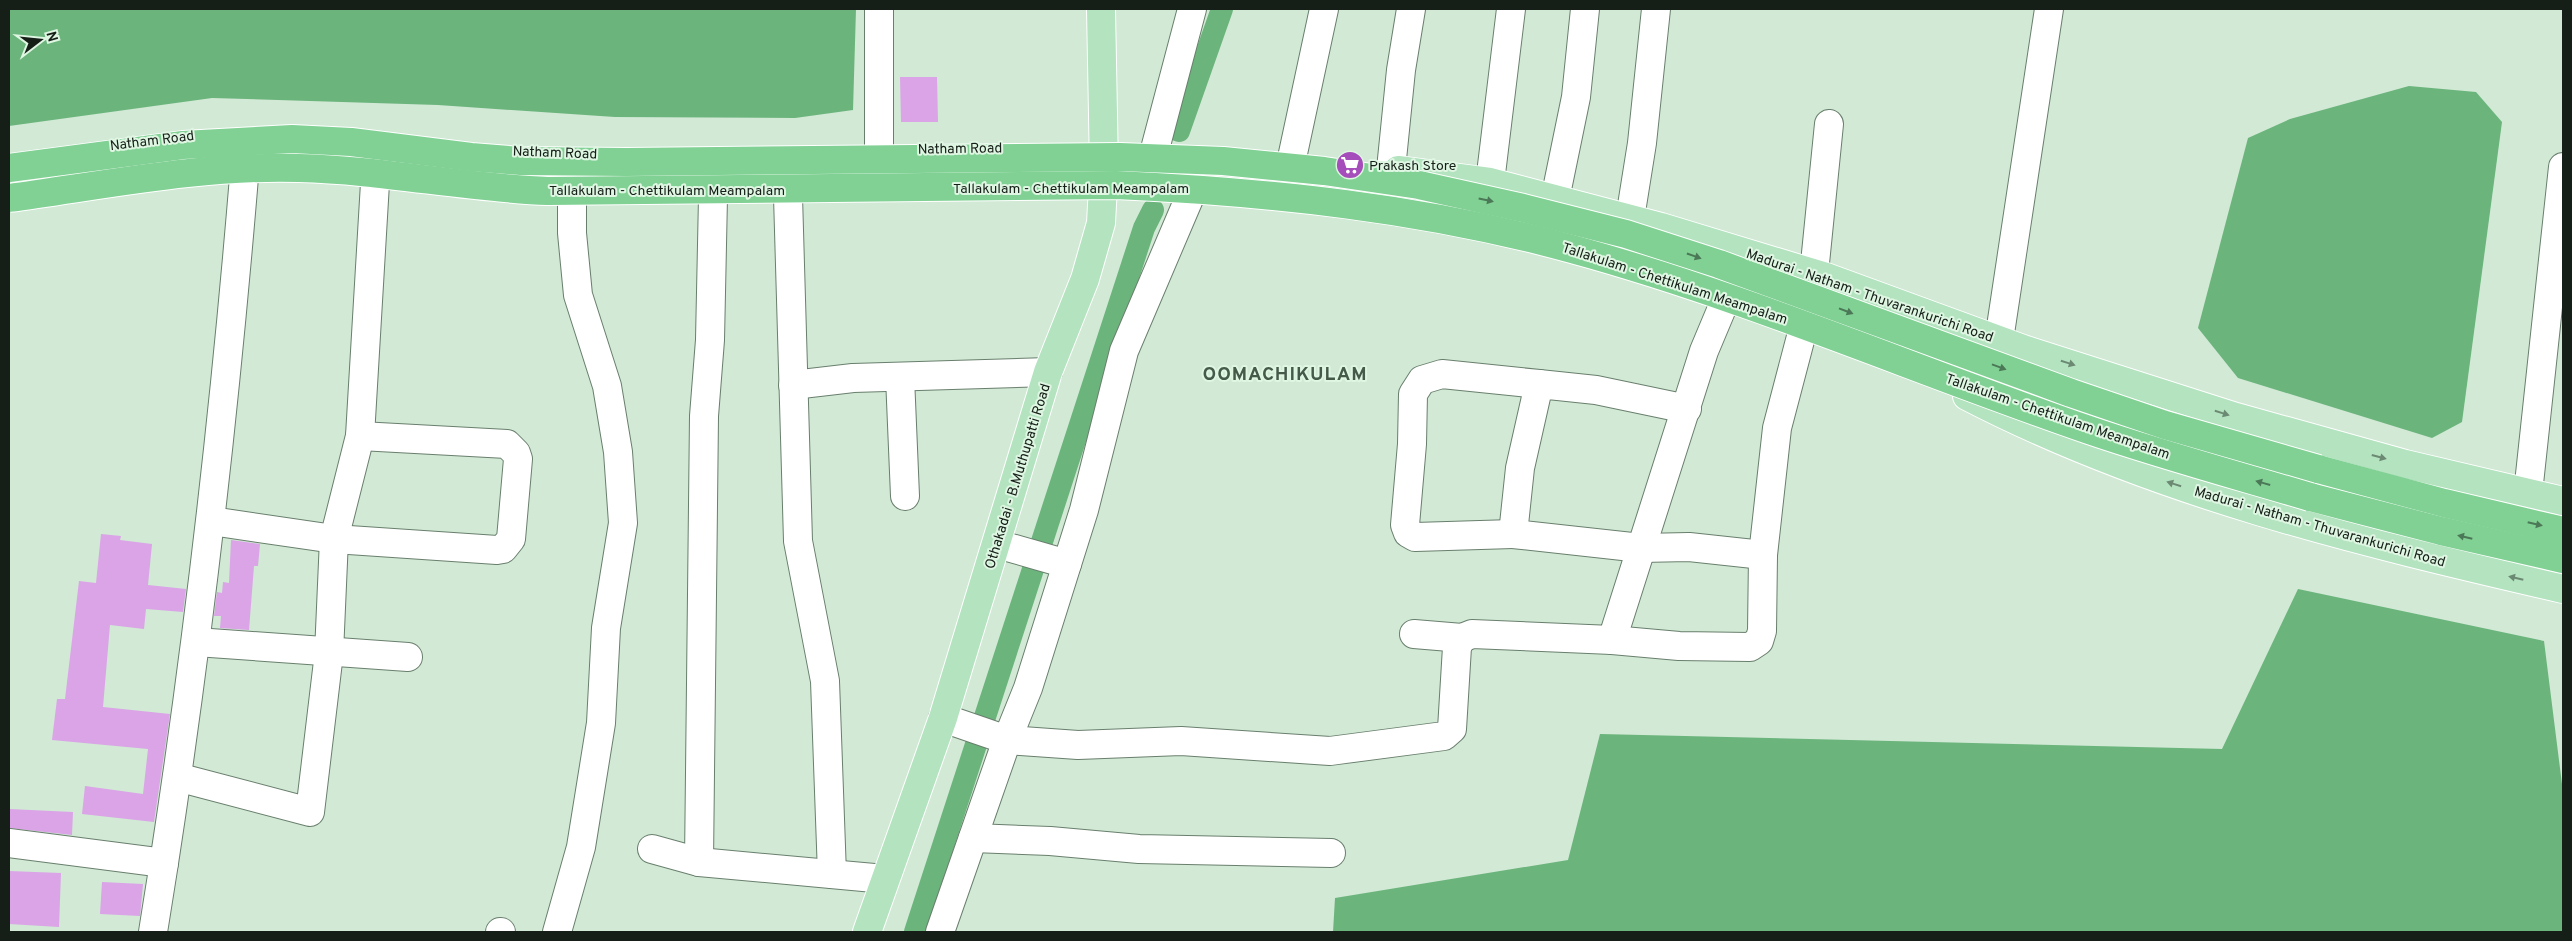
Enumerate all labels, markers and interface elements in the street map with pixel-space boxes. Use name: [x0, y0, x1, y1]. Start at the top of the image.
north arrow: [15, 15, 65, 65]
text: N: [41, 30, 61, 44]
street label: Natham Road: [109, 128, 195, 155]
street label: Natham Road: [918, 140, 1003, 159]
street label: Natham Road: [512, 144, 598, 163]
supermarket icon: Prakash Store: [1335, 150, 1365, 180]
place label: Prakash Store: [1369, 158, 1456, 175]
street label: Tallakulam - Chettikulam Meampalam: [953, 181, 1189, 198]
street label: Tallakulam - Chettikulam Meampalam: [549, 183, 785, 200]
one-way arrow: [1479, 196, 1494, 204]
street label: Tallakulam - Chettikulam Meampalam: [1560, 240, 1789, 329]
street label: Madurai - Natham - Thuvarankurichi Road: [1744, 246, 1995, 347]
one-way arrow: [1686, 252, 1701, 260]
one-way arrow: [1839, 308, 1854, 315]
one-way arrow: [2060, 360, 2075, 368]
district label: OOMACHIKULAM: [1202, 363, 1368, 387]
one-way arrow: [1992, 363, 2007, 371]
street label: Tallakulam - Chettikulam Meampalam: [1943, 371, 2172, 464]
street label: Othakadai - B.Muthupatti Road: [982, 382, 1055, 571]
one-way arrow: [2215, 410, 2230, 417]
one-way arrow: [2372, 453, 2387, 461]
one-way arrow: [2166, 479, 2181, 487]
one-way arrow: [2256, 479, 2271, 487]
street label: Madurai - Natham - Thuvarankurichi Road: [2192, 483, 2447, 572]
one-way arrow: [2528, 520, 2543, 528]
one-way arrow: [2457, 533, 2472, 541]
one-way arrow: [2508, 574, 2523, 582]

